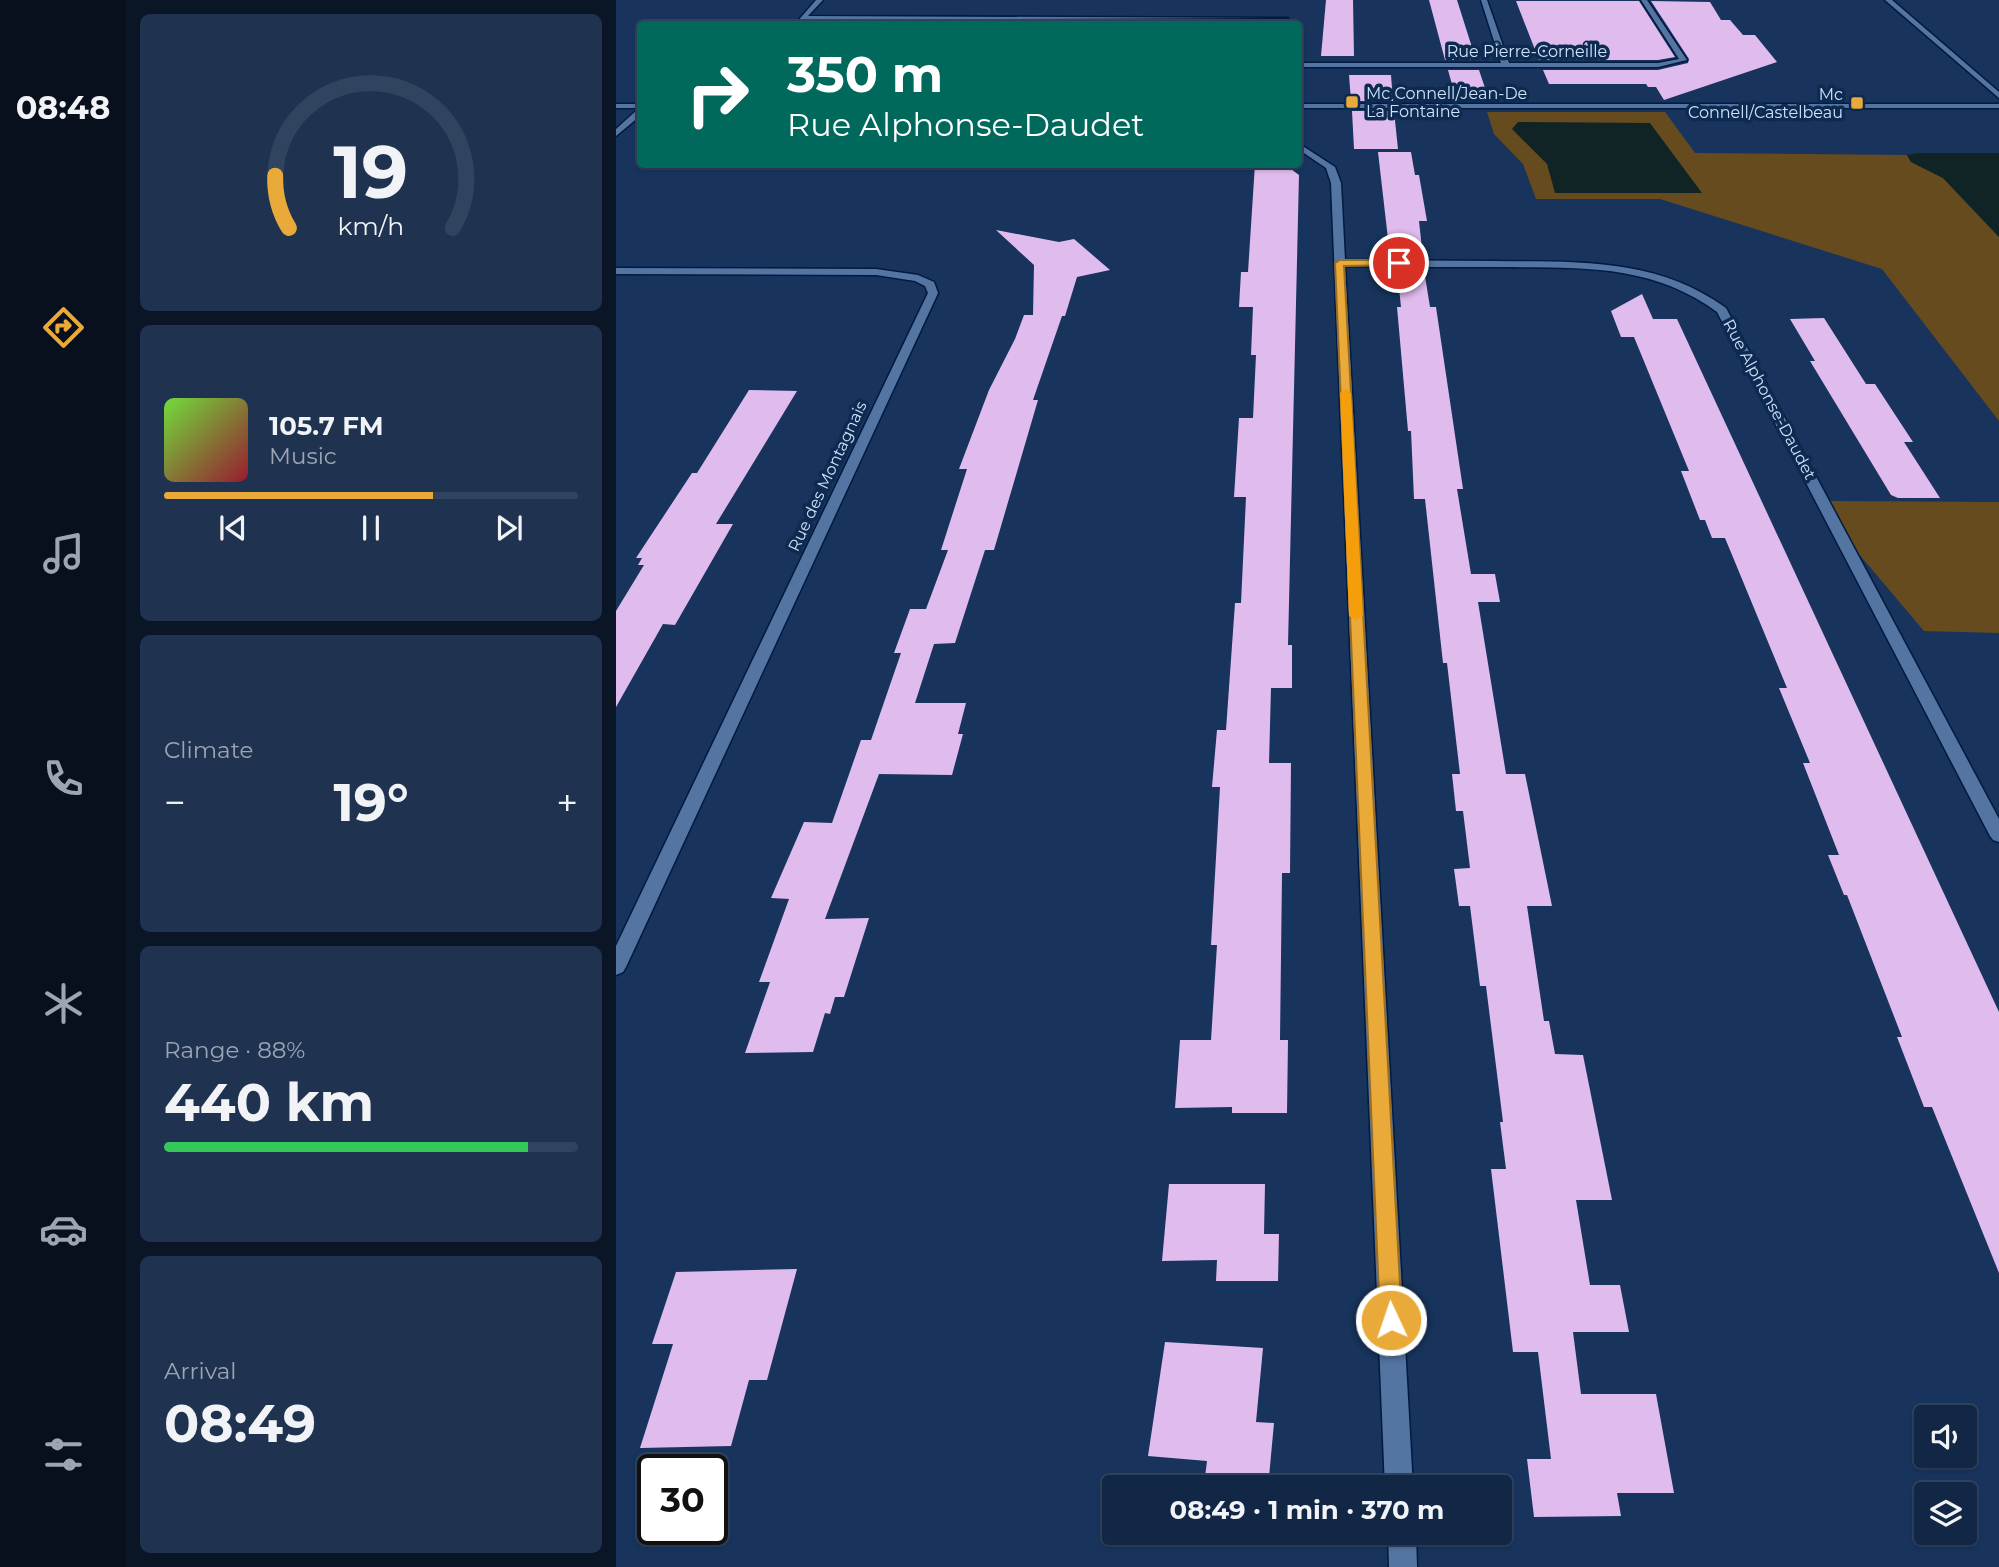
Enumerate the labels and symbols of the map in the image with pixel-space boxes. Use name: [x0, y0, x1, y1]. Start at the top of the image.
street label: Rue Pierre-Corneille: [1447, 42, 1607, 61]
place label: Mc Connell/Jean-De La Fontaine: [1366, 84, 1527, 121]
place label: Mc Connell/Castelbeau: [1688, 85, 1843, 122]
marker: Mc Connell/Jean-De La Fontaine: [1344, 94, 1360, 110]
marker: Mc Connell/Castelbeau: [1849, 95, 1865, 111]
pin: [1369, 233, 1429, 293]
street label: Rue Alphonse-Daudet: [1719, 316, 1820, 483]
street label: Rue des Montagnais: [784, 398, 871, 554]
position arrow: [1354, 1283, 1428, 1357]
speed limit sign: 30: [637, 1454, 728, 1545]

